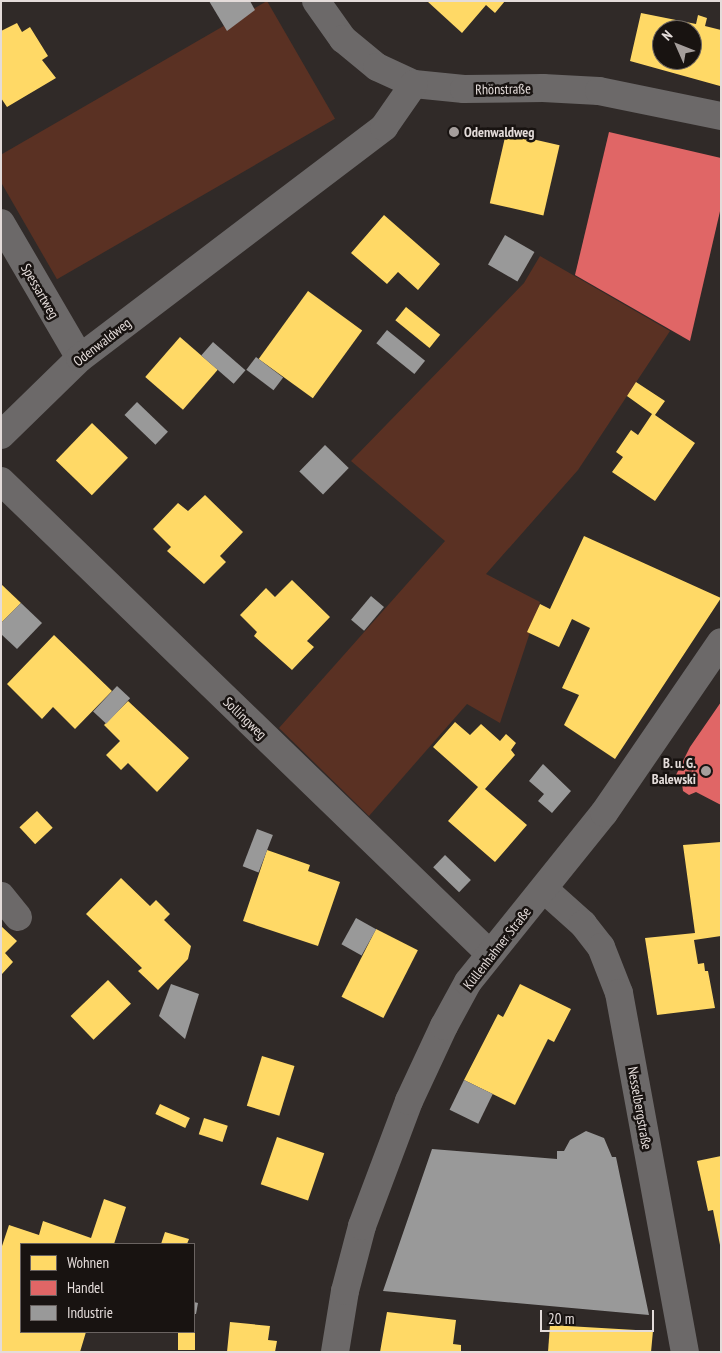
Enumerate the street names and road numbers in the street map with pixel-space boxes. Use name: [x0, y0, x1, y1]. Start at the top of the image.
street label: Rhönstraße: [475, 80, 531, 98]
street label: Spessartweg: [18, 260, 62, 322]
street label: Odenwaldweg: [70, 314, 134, 370]
street label: Sollingweg: [220, 693, 270, 743]
street label: Küllenhahner Straße: [460, 903, 534, 993]
street label: Nesselbergstraße: [624, 1065, 656, 1151]

